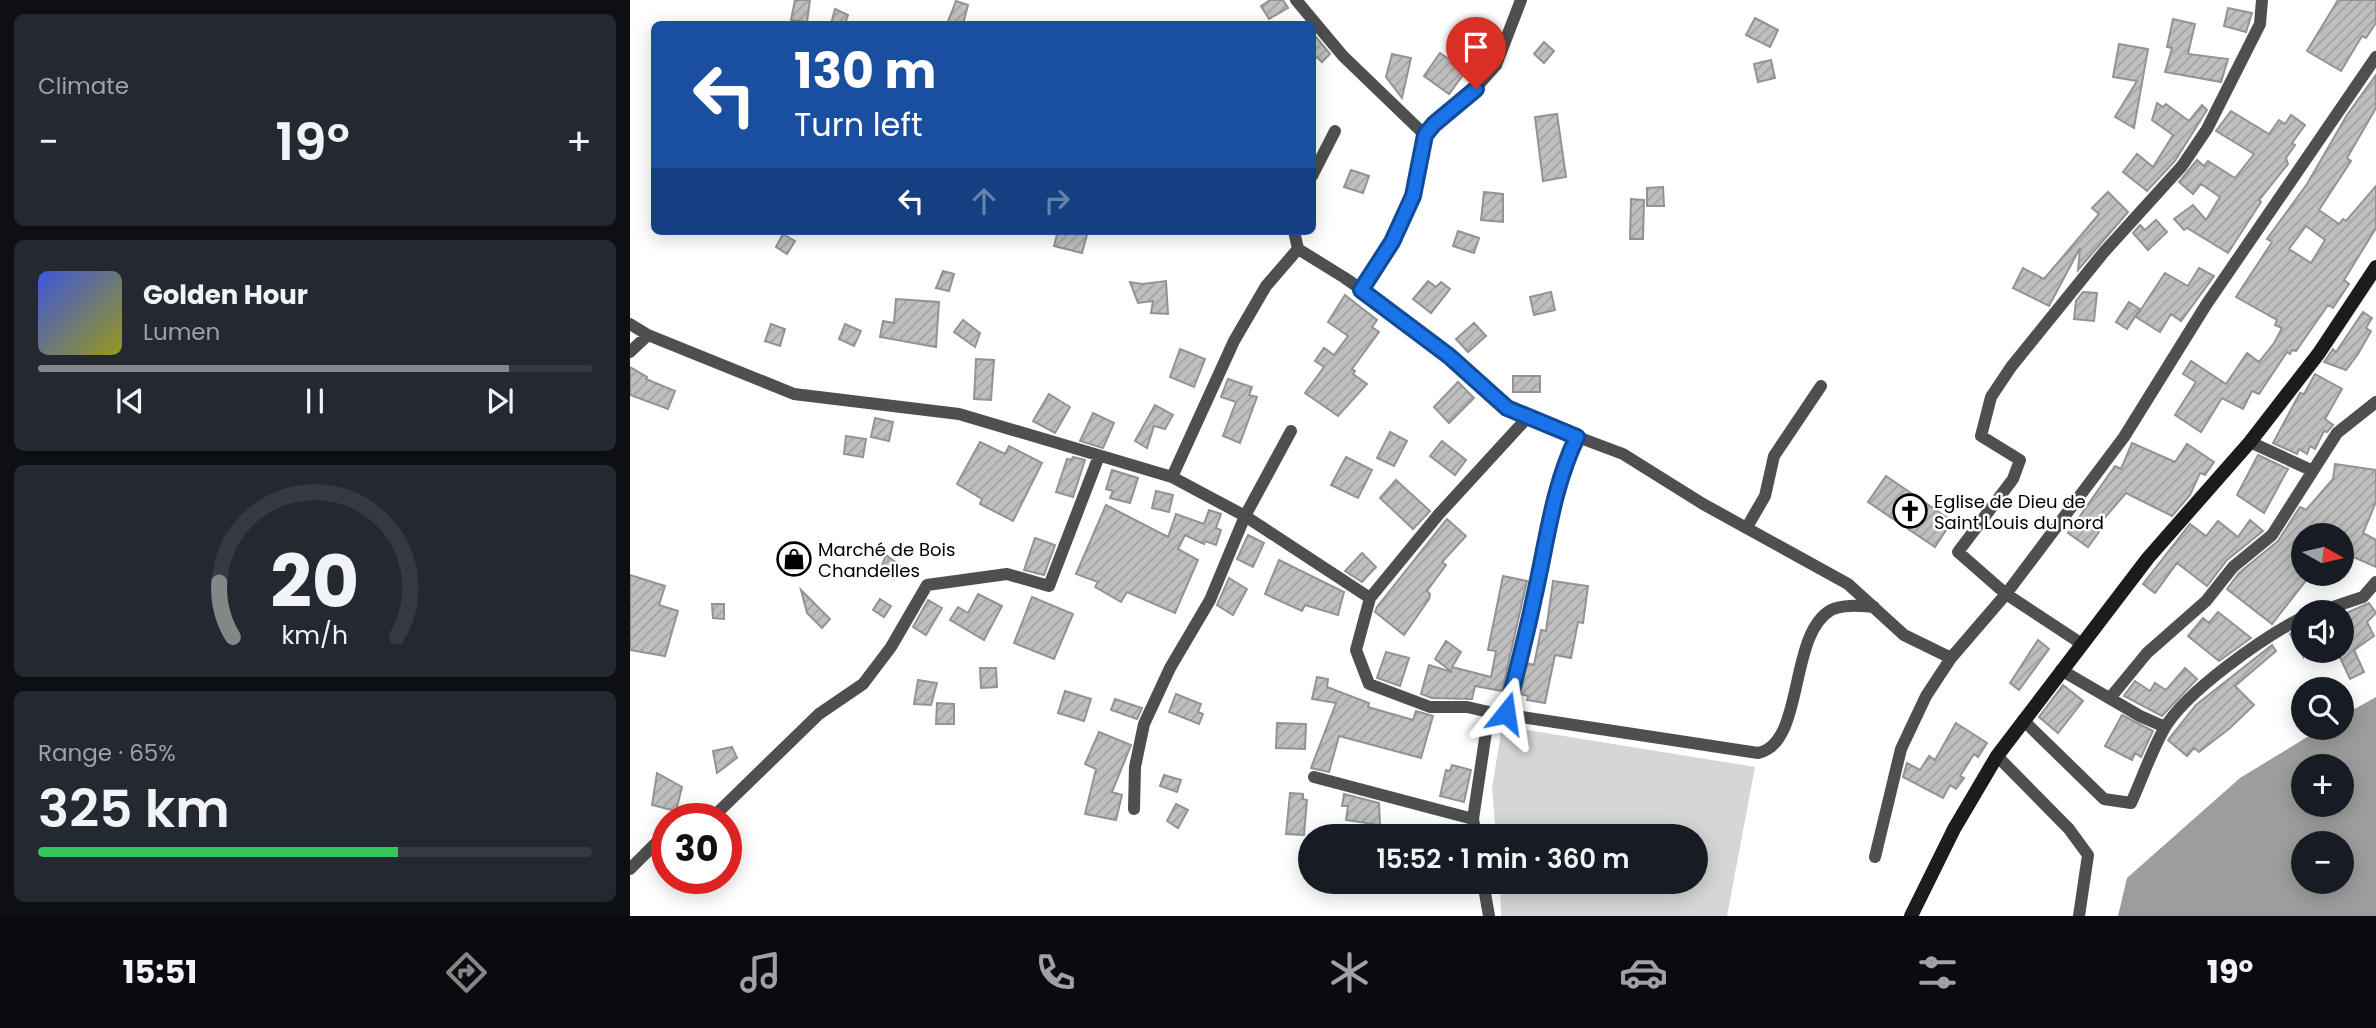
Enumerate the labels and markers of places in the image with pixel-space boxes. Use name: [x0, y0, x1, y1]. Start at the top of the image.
pin: [1446, 17, 1506, 89]
place label: Eglise de Dieu de Saint Louis du nord: [1934, 489, 2104, 535]
church icon: Eglise de Dieu de Saint Louis du nord: [1891, 492, 1929, 530]
place label: Marché de Bois Chandelles: [818, 537, 955, 583]
shop icon: Marché de Bois Chandelles: [775, 540, 813, 578]

